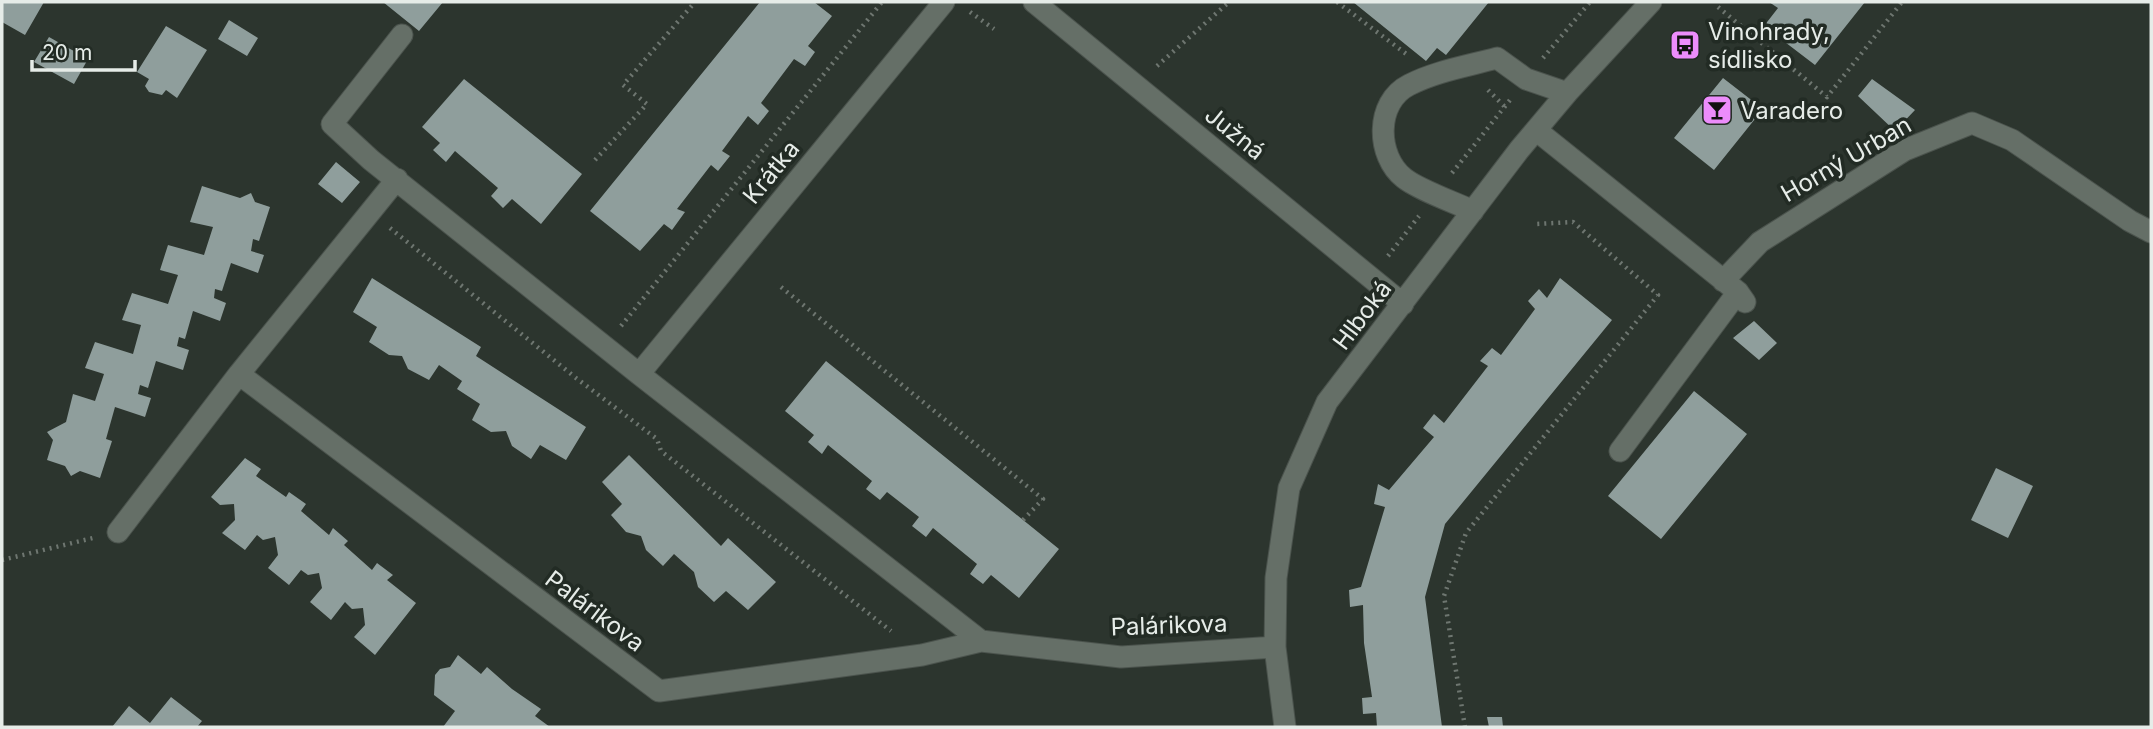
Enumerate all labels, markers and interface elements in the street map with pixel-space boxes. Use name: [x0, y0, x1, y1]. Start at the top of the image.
place label: Vinohrady, sídlisko: [1708, 17, 1830, 74]
scale bar: [32, 28, 135, 72]
bus stop icon: Vinohrady, sídlisko: [1668, 28, 1702, 62]
text: 20 m: [42, 40, 92, 65]
bar icon: Varadero: [1700, 93, 1734, 127]
place label: Varadero: [1740, 96, 1843, 125]
street label: Južná: [1199, 100, 1271, 166]
street label: Horný Urban: [1776, 110, 1916, 208]
street label: Krátka: [737, 134, 805, 210]
street label: Hlboká: [1327, 275, 1397, 355]
street label: Palárikova: [540, 564, 650, 658]
street label: Palárikova: [1110, 608, 1228, 642]

